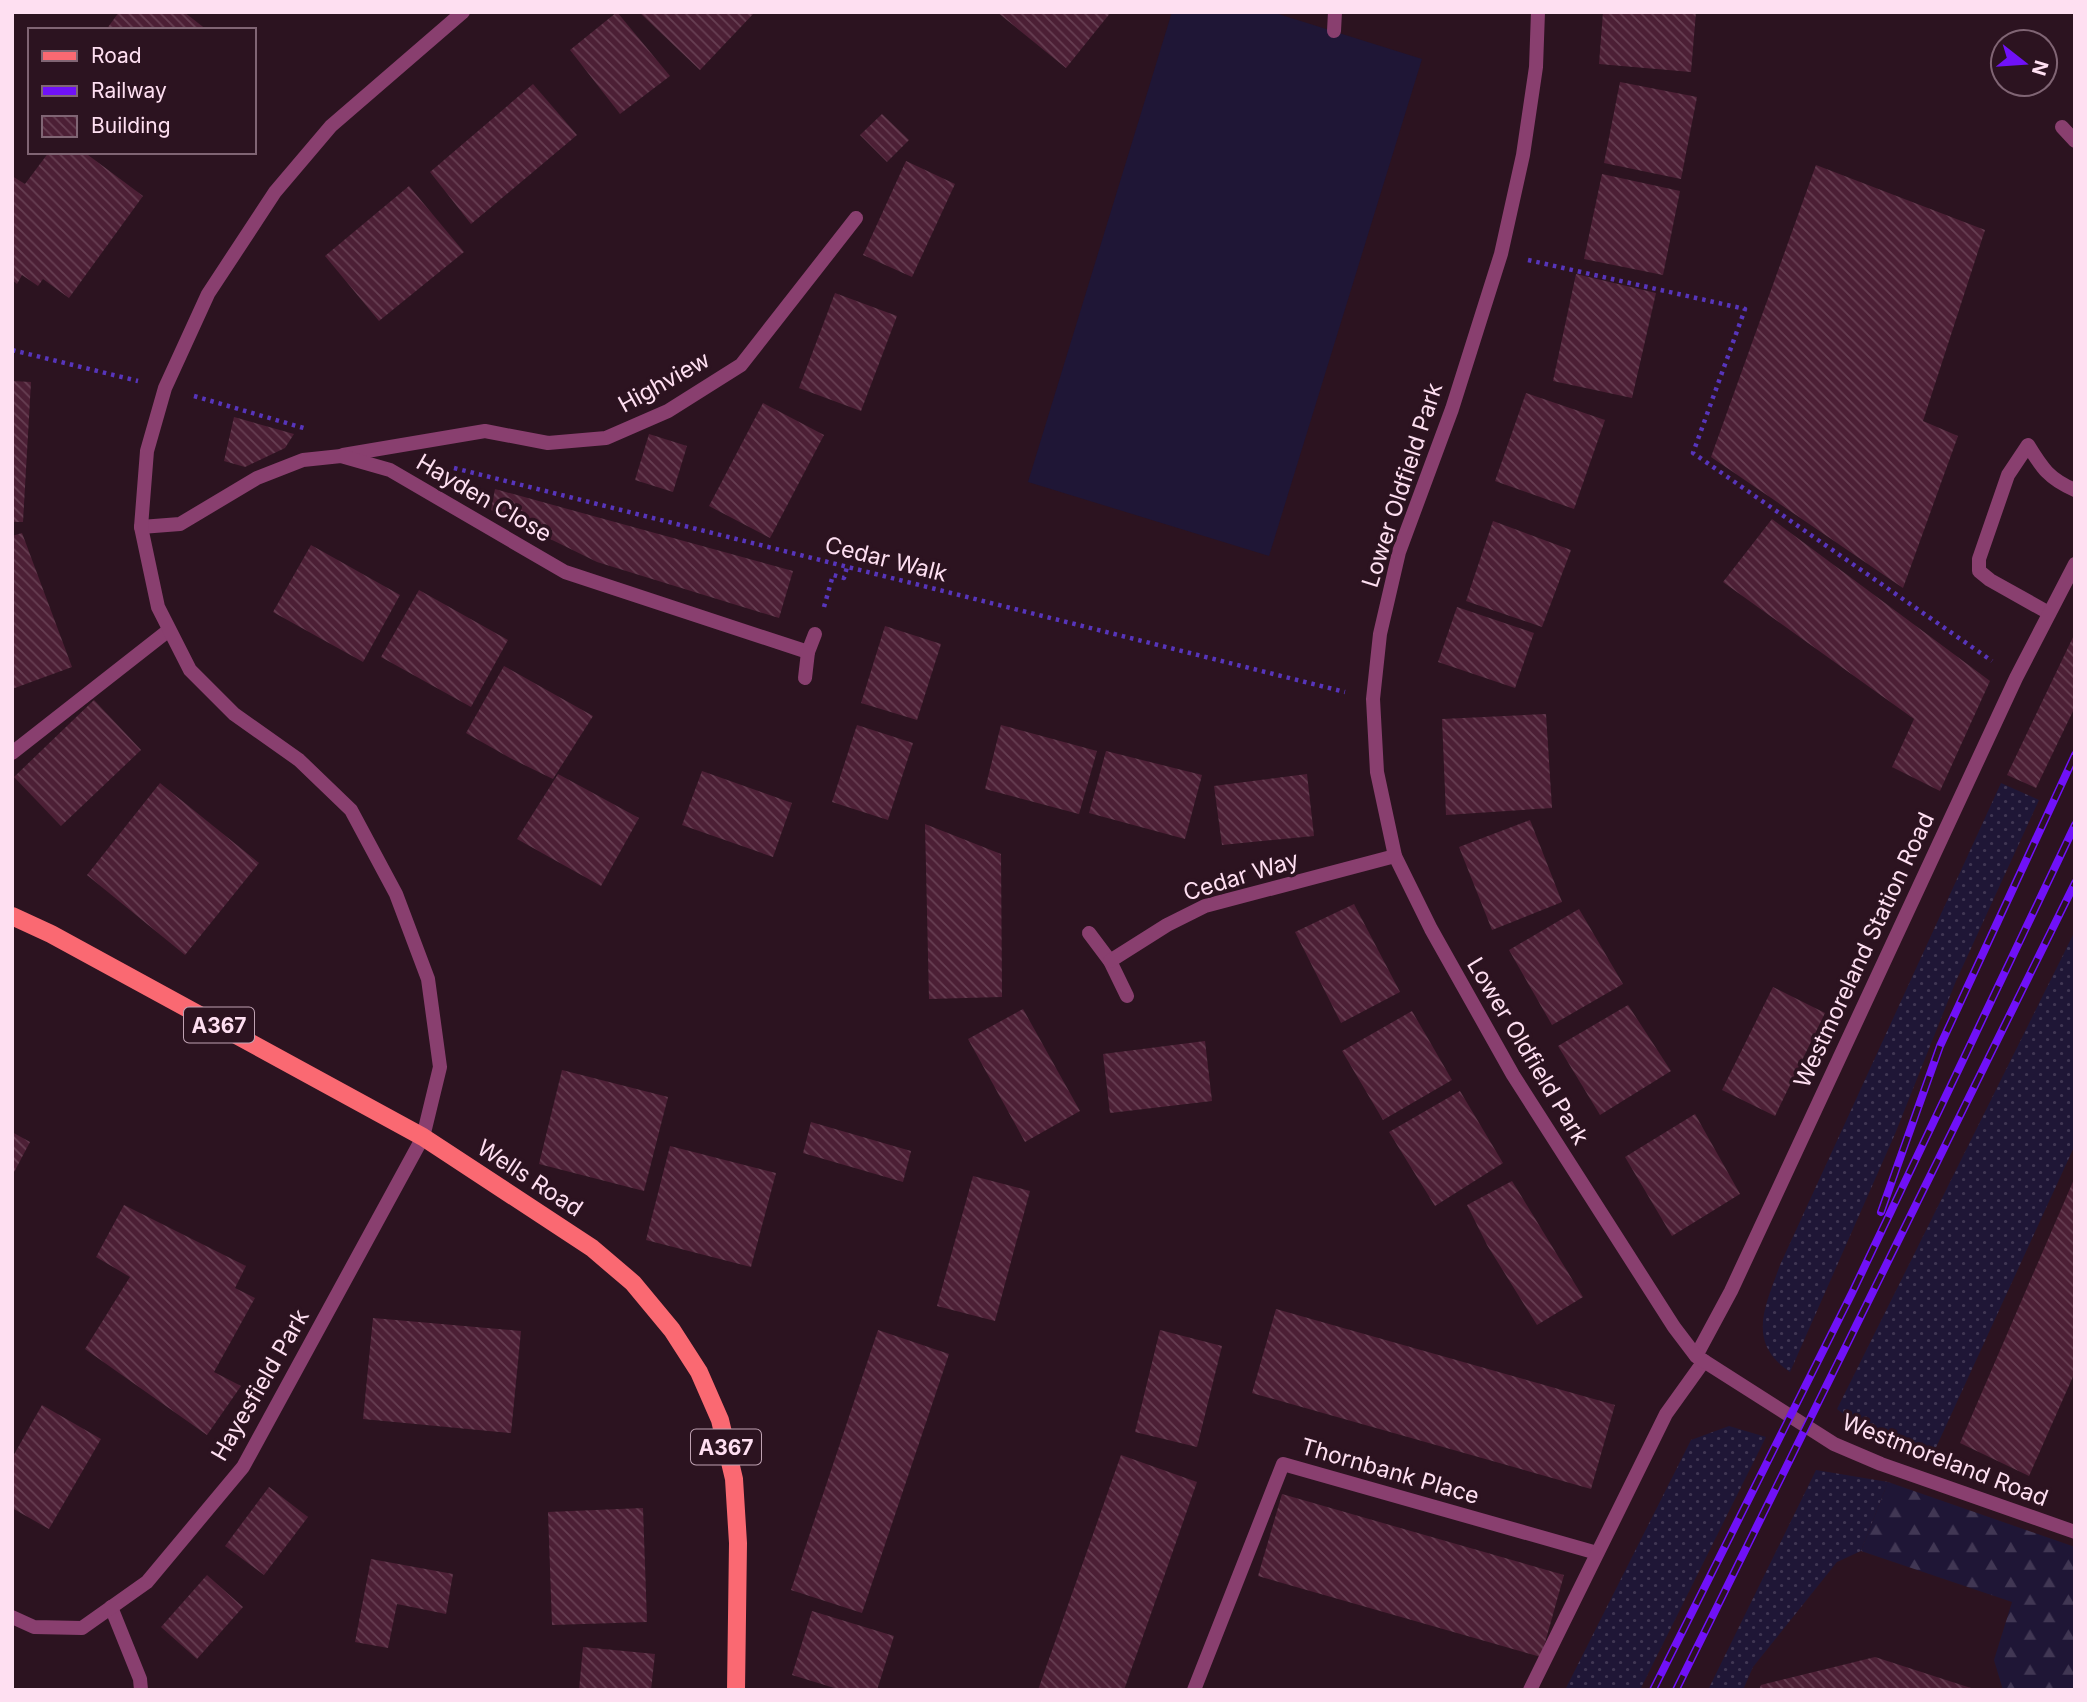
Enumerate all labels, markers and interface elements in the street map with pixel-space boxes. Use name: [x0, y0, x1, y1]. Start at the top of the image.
legend: [28, 28, 256, 154]
north arrow: [1989, 28, 2059, 98]
text: Road: [91, 43, 142, 68]
text: N: [2027, 58, 2053, 78]
text: Railway: [91, 78, 167, 103]
text: Building: [91, 113, 171, 138]
street label: Highview: [613, 345, 715, 419]
street label: Lower Oldfield Park: [1356, 379, 1448, 591]
street label: Hayden Close: [411, 448, 557, 548]
street label: Cedar Walk: [822, 530, 950, 588]
street label: Westmoreland Station Road: [1788, 808, 1940, 1092]
street label: Cedar Way: [1180, 845, 1302, 907]
street label: Lower Oldfield Park: [1461, 952, 1595, 1150]
road number: A367: [184, 1007, 254, 1042]
street label: Wells Road: [472, 1134, 588, 1222]
street label: Hayesfield Park: [205, 1304, 315, 1466]
street label: Westmoreland Road: [1838, 1408, 2052, 1512]
road number: A367: [691, 1430, 761, 1464]
street label: Thornbank Place: [1297, 1432, 1483, 1510]

